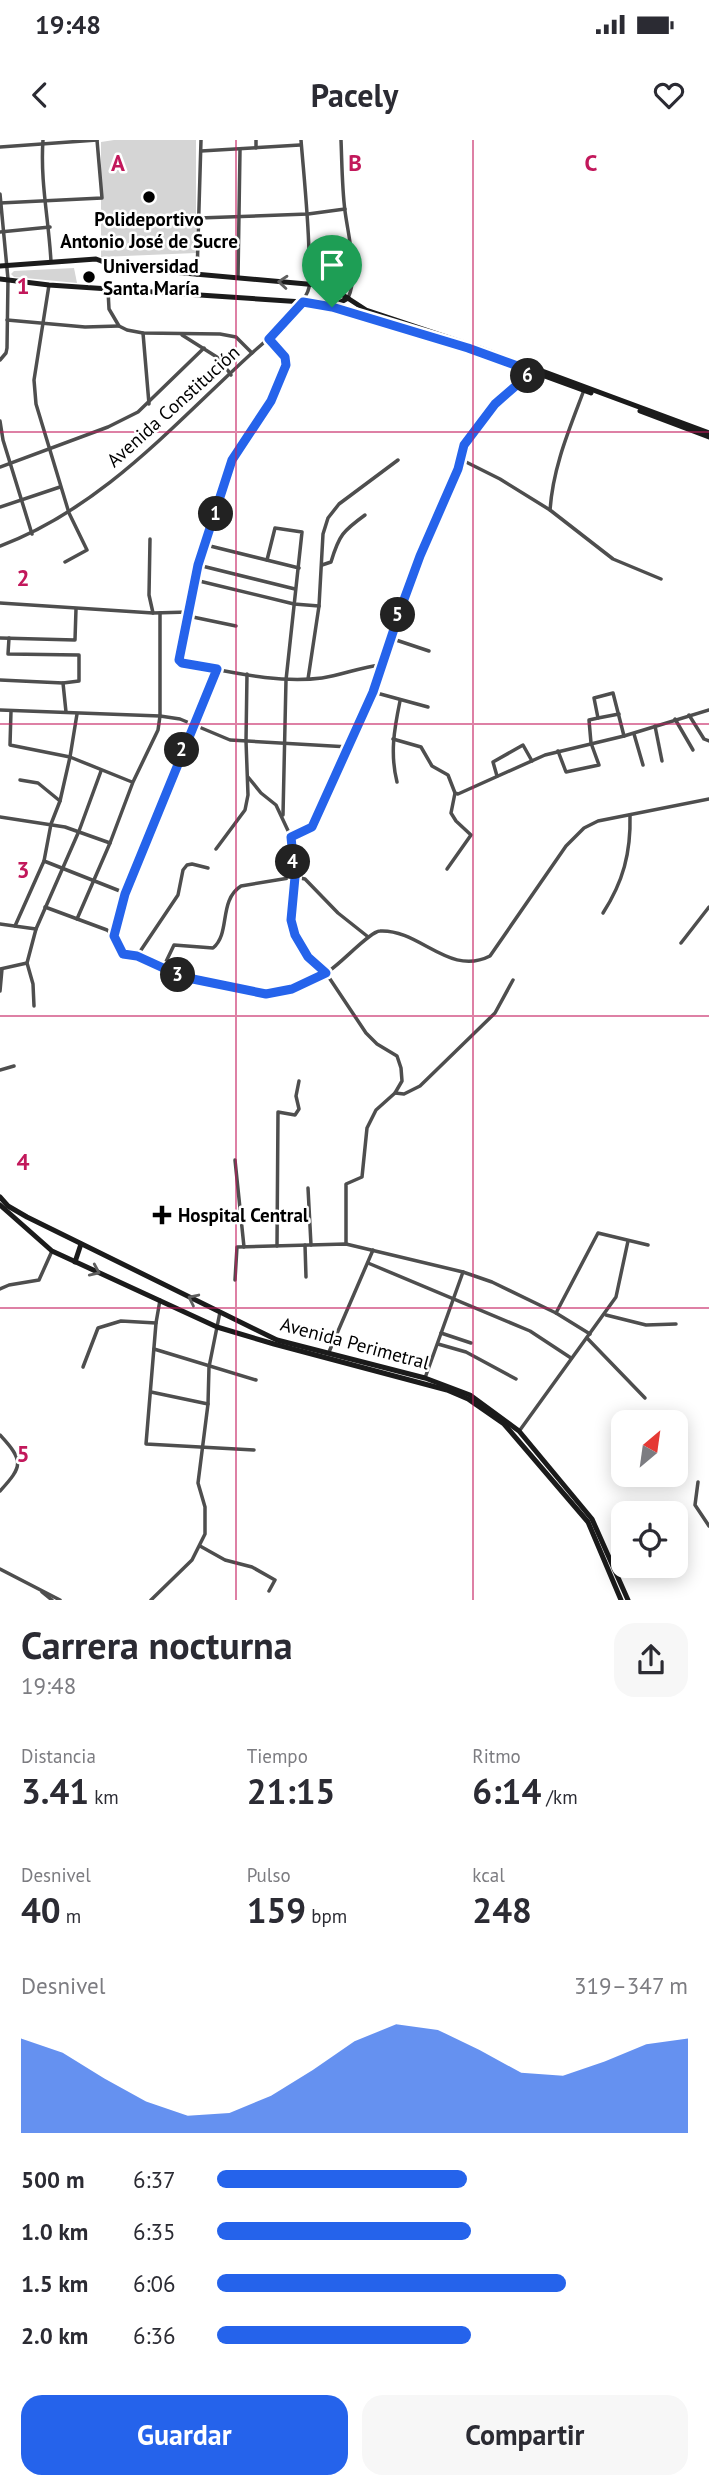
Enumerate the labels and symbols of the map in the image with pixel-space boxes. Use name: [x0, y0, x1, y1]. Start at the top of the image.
text: A: [111, 148, 125, 177]
text: B: [348, 148, 362, 177]
text: C: [585, 148, 598, 177]
marker: Polideportivo Antonio José de Sucre: [141, 189, 157, 205]
place label: Polideportivo Antonio José de Sucre: [60, 207, 238, 253]
pin: [302, 235, 362, 307]
place label: Universidad Santa María: [103, 254, 200, 300]
marker: Universidad Santa María: [81, 269, 97, 285]
text: 1: [16, 271, 30, 300]
one-way arrow: [278, 275, 289, 290]
street label: Avenida Constitución: [102, 340, 244, 472]
pin: 6: [510, 358, 546, 394]
pin: 1: [198, 496, 234, 532]
text: 2: [16, 563, 30, 592]
pin: 5: [380, 598, 416, 632]
pin: 2: [164, 732, 200, 768]
pin: 4: [276, 844, 310, 880]
text: 3: [16, 855, 30, 884]
pin: 3: [160, 958, 196, 992]
text: 4: [16, 1147, 30, 1176]
place label: Hospital Central: [178, 1203, 309, 1227]
marker: Hospital Central: [152, 1205, 172, 1225]
one-way arrow: [88, 1263, 100, 1277]
one-way arrow: [188, 1294, 200, 1308]
street label: Avenida Perimetral: [278, 1312, 433, 1375]
north arrow: [611, 1410, 688, 1488]
text: 5: [16, 1439, 30, 1468]

